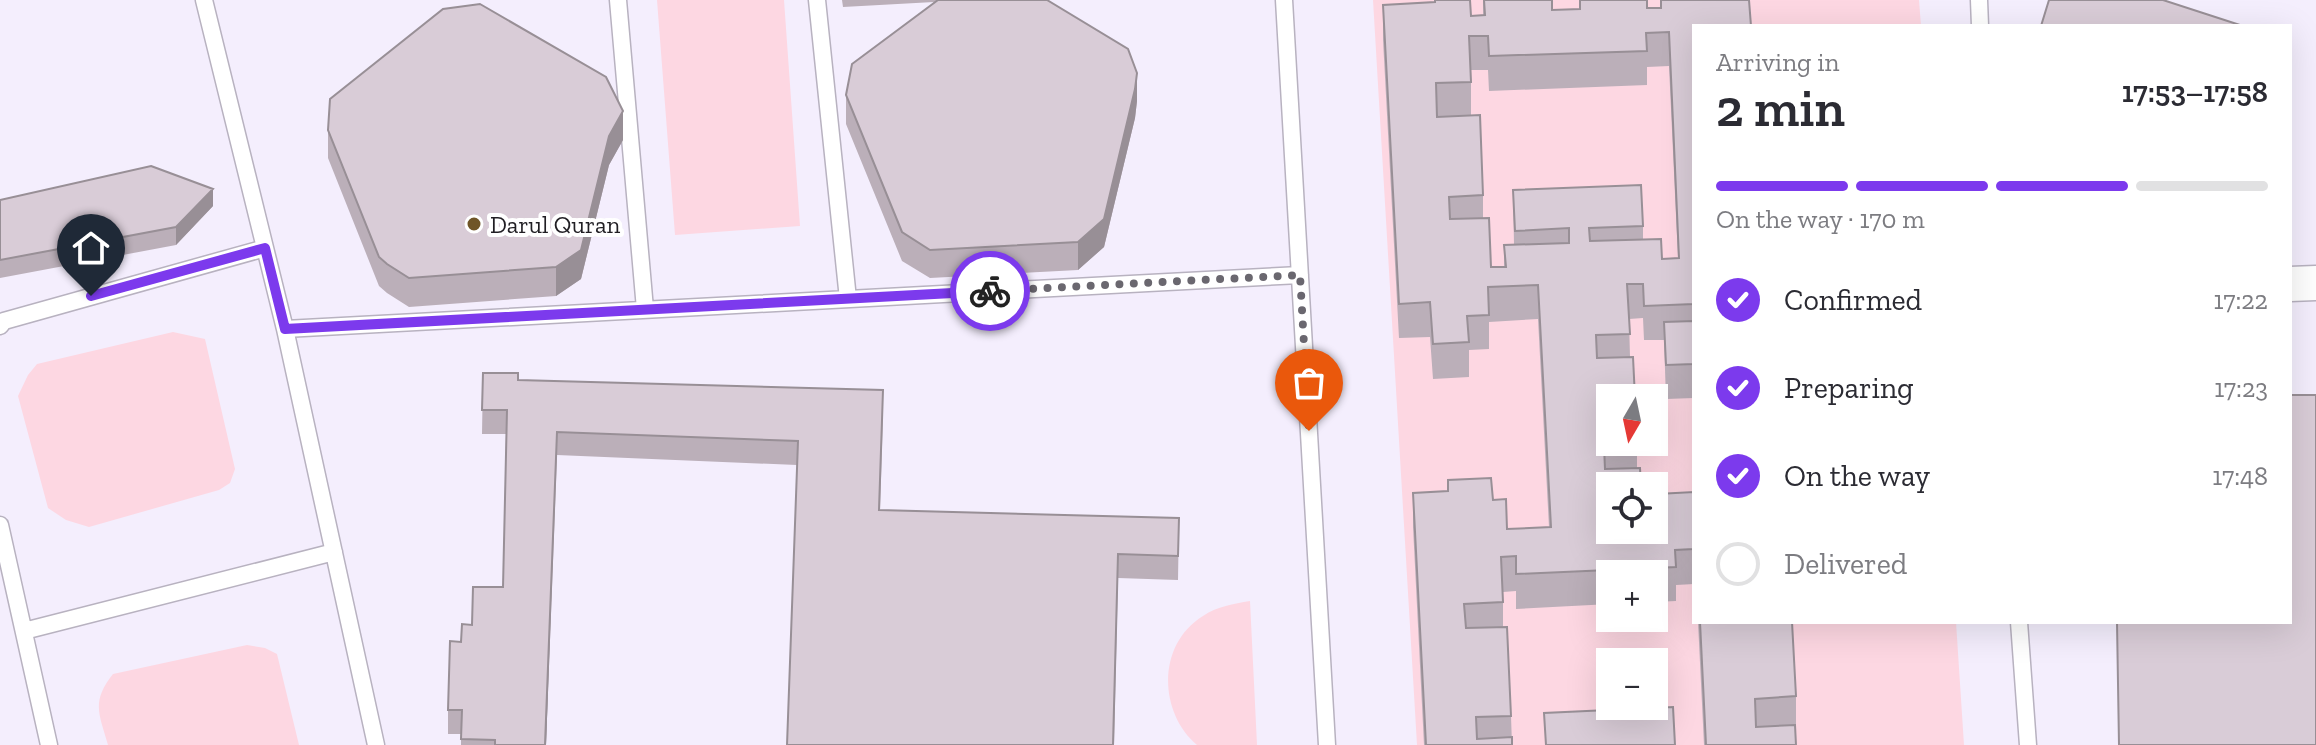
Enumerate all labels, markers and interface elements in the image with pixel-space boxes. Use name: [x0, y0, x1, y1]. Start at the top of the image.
text: Arriving in: [1716, 46, 1839, 78]
text: 17:53–17:58: [2122, 74, 2268, 110]
text: 2 min: [1716, 77, 1845, 139]
text: On the way · 170 m: [1716, 203, 1925, 235]
place label: Darul Quran: [490, 210, 621, 239]
pin: [57, 214, 125, 296]
marker: Darul Quran: [465, 215, 483, 233]
icon: home: [69, 226, 113, 270]
courier: [950, 251, 1030, 331]
icon: bike: [968, 269, 1012, 313]
icon: check: [1716, 278, 1760, 322]
text: Confirmed: [1784, 282, 1922, 318]
text: 17:22: [2214, 284, 2268, 316]
pin: [1275, 349, 1343, 431]
icon: bag: [1287, 361, 1331, 405]
icon: check: [1716, 366, 1760, 410]
text: Preparing: [1784, 370, 1914, 406]
text: 17:23: [2214, 372, 2268, 404]
north arrow: [1596, 384, 1668, 456]
map controls: [1596, 384, 1668, 720]
icon: check: [1716, 454, 1760, 498]
text: On the way: [1784, 458, 1930, 494]
text: 17:48: [2212, 460, 2268, 492]
button: locate: [1596, 472, 1668, 544]
text: Delivered: [1784, 546, 1907, 582]
button: +: [1596, 560, 1668, 632]
button: −: [1596, 648, 1668, 720]

